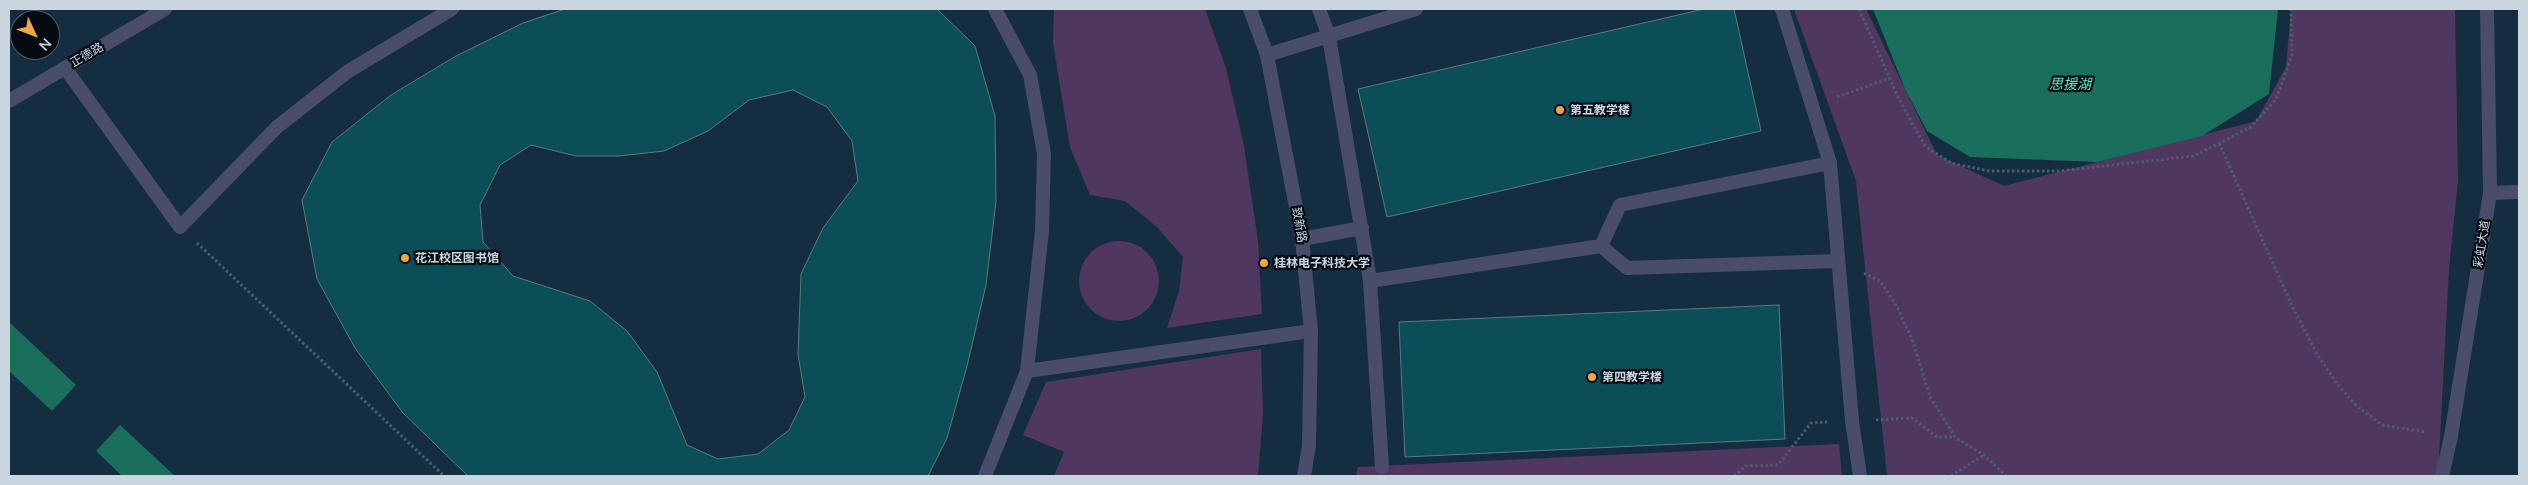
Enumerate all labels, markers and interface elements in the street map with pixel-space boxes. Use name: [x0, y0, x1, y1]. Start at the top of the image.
north arrow: [10, 10, 60, 60]
text: N: [35, 35, 55, 55]
street label: 正德路: [68, 40, 106, 70]
water label: 思援湖: [2049, 77, 2091, 93]
place label: 第五教学楼: [1570, 103, 1630, 117]
marker: 第五教学楼: [1554, 104, 1566, 116]
street label: 致新路: [1289, 206, 1309, 244]
street label: 彩虹大道: [2471, 219, 2493, 269]
place label: 花江校区图书馆: [415, 251, 499, 265]
marker: 花江校区图书馆: [399, 252, 411, 264]
place label: 桂林电子科技大学: [1274, 256, 1370, 270]
marker: 桂林电子科技大学: [1258, 257, 1270, 269]
place label: 第四教学楼: [1602, 370, 1662, 384]
marker: 第四教学楼: [1586, 371, 1598, 383]

